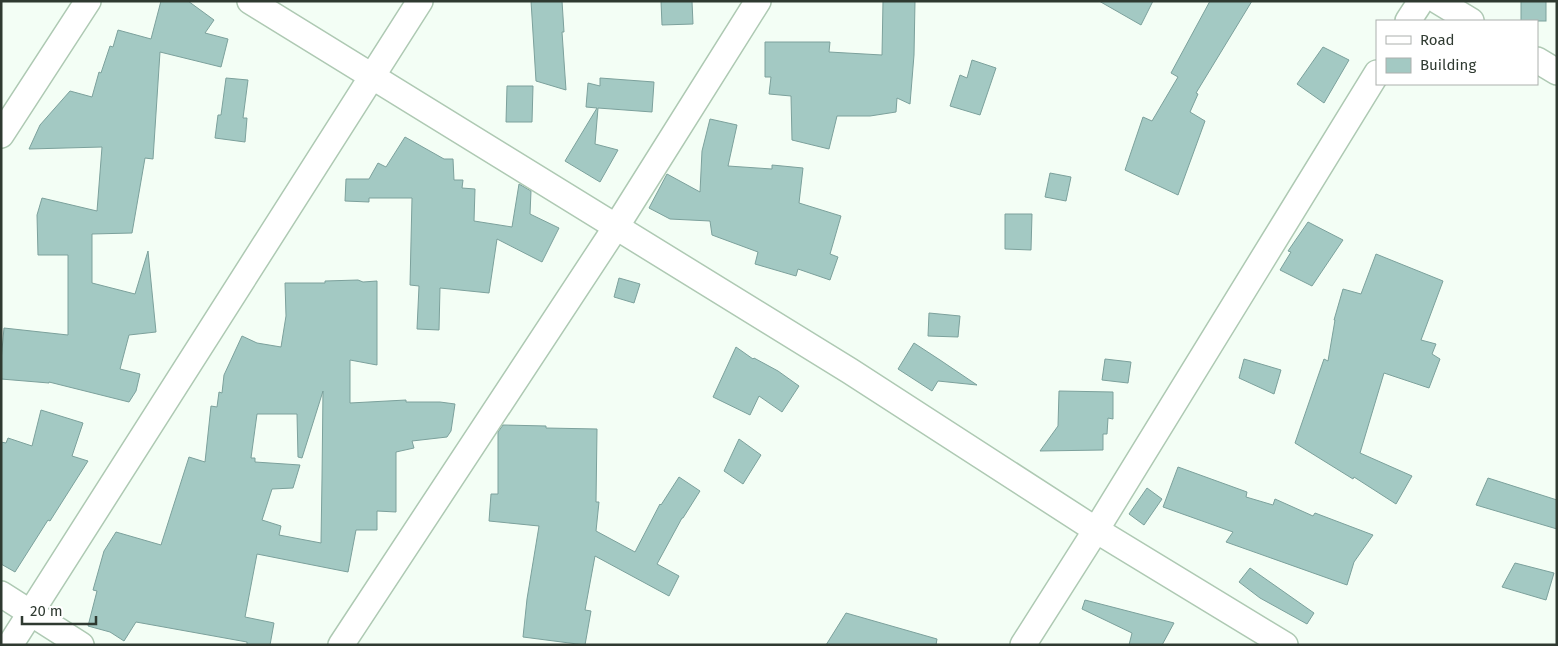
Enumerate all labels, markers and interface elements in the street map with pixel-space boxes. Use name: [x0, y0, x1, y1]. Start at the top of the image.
legend: [1376, 20, 1538, 85]
text: Road: [1420, 31, 1455, 49]
text: Building: [1420, 56, 1476, 74]
scale bar: [22, 594, 96, 626]
text: 20 m: [30, 602, 63, 620]

